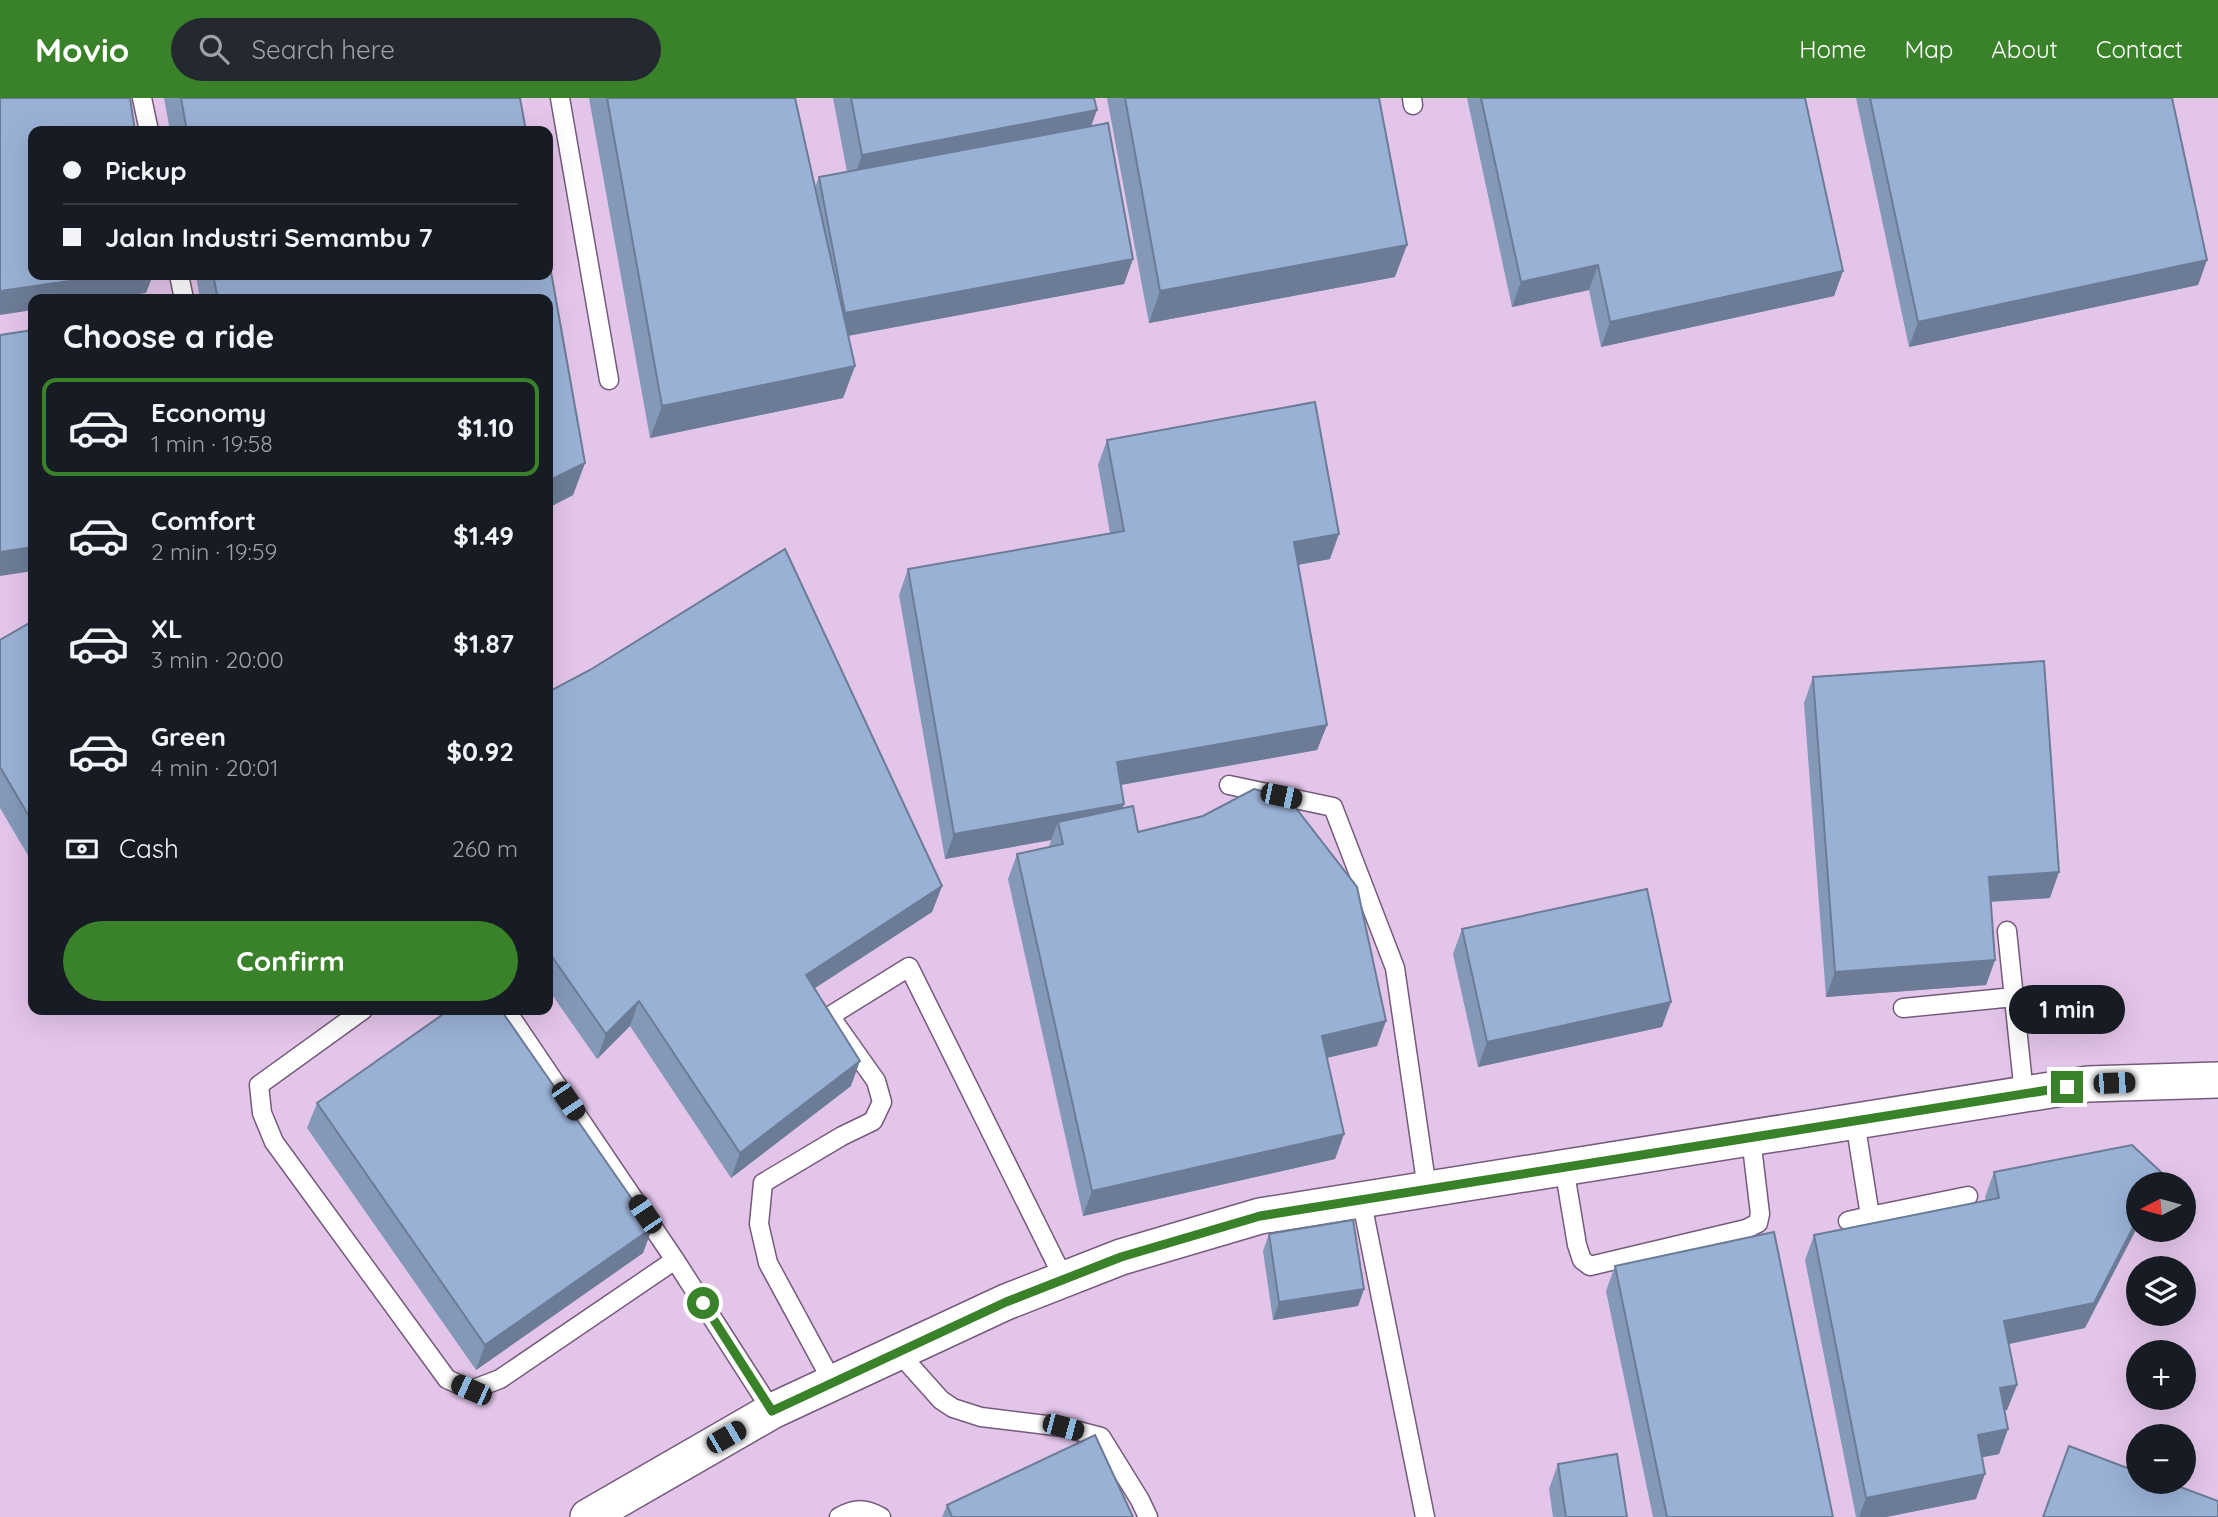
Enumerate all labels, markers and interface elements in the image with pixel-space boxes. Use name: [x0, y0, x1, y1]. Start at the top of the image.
search box: [171, 18, 661, 81]
text: Movio: [35, 29, 129, 70]
icon: search: [195, 30, 233, 68]
text: Search here: [251, 33, 395, 66]
text: Home: [1799, 34, 1866, 64]
text: Map: [1904, 34, 1953, 64]
text: About: [1991, 34, 2058, 64]
text: Contact: [2096, 34, 2183, 64]
text: Pickup: [105, 154, 187, 187]
text: Jalan Industri Semambu 7: [105, 221, 433, 254]
text: Choose a ride: [63, 316, 275, 356]
icon: car: [67, 396, 130, 459]
text: Economy: [151, 396, 266, 429]
text: $1.10: [457, 411, 514, 444]
text: 1 min · 19:58: [151, 429, 273, 458]
icon: car: [67, 504, 130, 567]
text: Comfort: [151, 504, 256, 537]
text: $1.49: [453, 519, 514, 552]
text: 2 min · 19:59: [151, 537, 277, 566]
icon: car: [67, 612, 130, 675]
text: XL: [151, 612, 183, 645]
text: $1.87: [453, 627, 514, 660]
text: 3 min · 20:00: [151, 645, 284, 674]
icon: car: [67, 720, 130, 783]
text: Green: [151, 720, 226, 753]
text: $0.92: [446, 735, 514, 768]
text: 4 min · 20:01: [151, 753, 279, 782]
car: [1259, 781, 1304, 811]
icon: cash: [63, 830, 101, 868]
text: Cash: [119, 832, 179, 865]
text: 260 m: [452, 834, 518, 863]
button: Confirm: [63, 921, 518, 1001]
callout: 1 min: [2009, 986, 2125, 1034]
text: 1 min: [2039, 995, 2095, 1024]
route end: [2051, 1071, 2083, 1103]
car: [2093, 1072, 2136, 1094]
car: [548, 1078, 589, 1124]
north arrow: [2126, 1172, 2196, 1242]
map controls: [2126, 1172, 2196, 1494]
car: [625, 1191, 666, 1237]
button: layers: [2126, 1256, 2196, 1326]
route start: [687, 1287, 719, 1319]
button: +: [2126, 1340, 2196, 1410]
car: [448, 1372, 495, 1408]
car: [1040, 1411, 1087, 1443]
car: [703, 1417, 750, 1457]
button: −: [2126, 1424, 2196, 1494]

